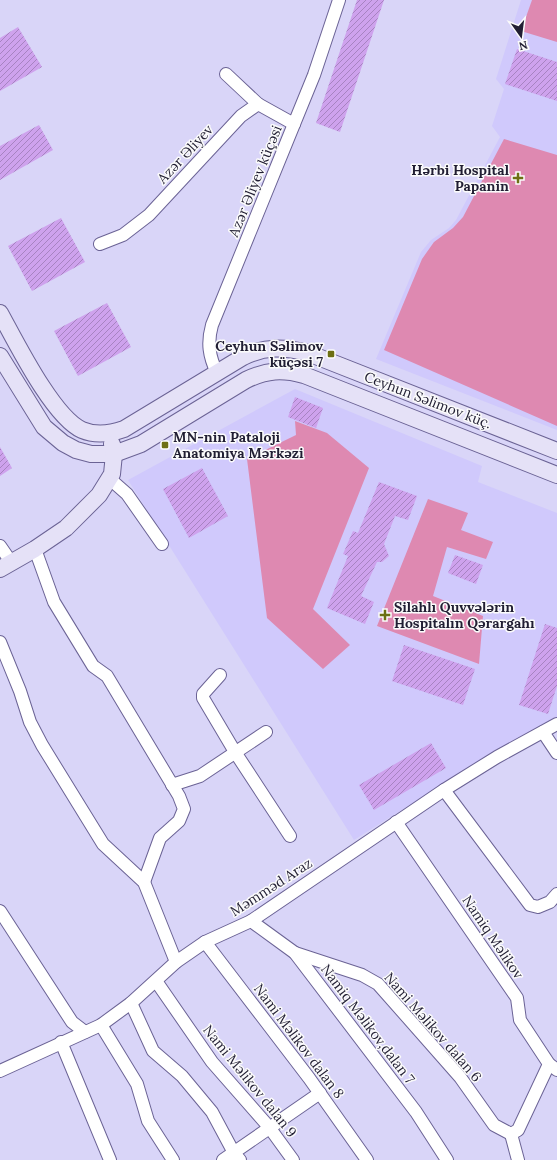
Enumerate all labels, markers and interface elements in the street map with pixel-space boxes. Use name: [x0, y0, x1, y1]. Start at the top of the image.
north arrow: [501, 16, 541, 56]
text: N: [517, 38, 529, 54]
street label: Azər Əliyev: [153, 120, 217, 188]
street label: Azər Əliyev küçəsi: [224, 122, 286, 240]
place label: Hərbi Hospital Papanin: [411, 161, 510, 195]
marker: Hərbi Hospital Papanin: [512, 172, 524, 184]
place label: Ceyhun Səlimov küçəsi 7: [215, 337, 323, 371]
marker: Ceyhun Səlimov küçəsi 7: [326, 349, 336, 359]
street label: Ceyhun Səlimov küç.: [362, 367, 494, 433]
place label: MN-nin Pataloji Anatomiya Mərkəzi: [173, 428, 304, 462]
marker: MN-nin Pataloji Anatomiya Mərkəzi: [160, 440, 170, 450]
place label: Silahlı Quvvələrin Hospitalın Qərargahı: [394, 598, 535, 632]
marker: Silahlı Quvvələrin Hospitalın Qərargahı: [379, 609, 391, 621]
street label: Məmməd Araz: [227, 854, 315, 920]
street label: Namiq Məlikov: [458, 892, 528, 983]
street label: Namiq Məlikov,dalan 7: [317, 961, 419, 1088]
street label: Nami Məlikov dalan 6: [381, 969, 485, 1085]
street label: Nami Məlikov dalan 8: [250, 980, 348, 1102]
street label: Nami Məlikov dalan 9: [199, 1021, 301, 1141]

